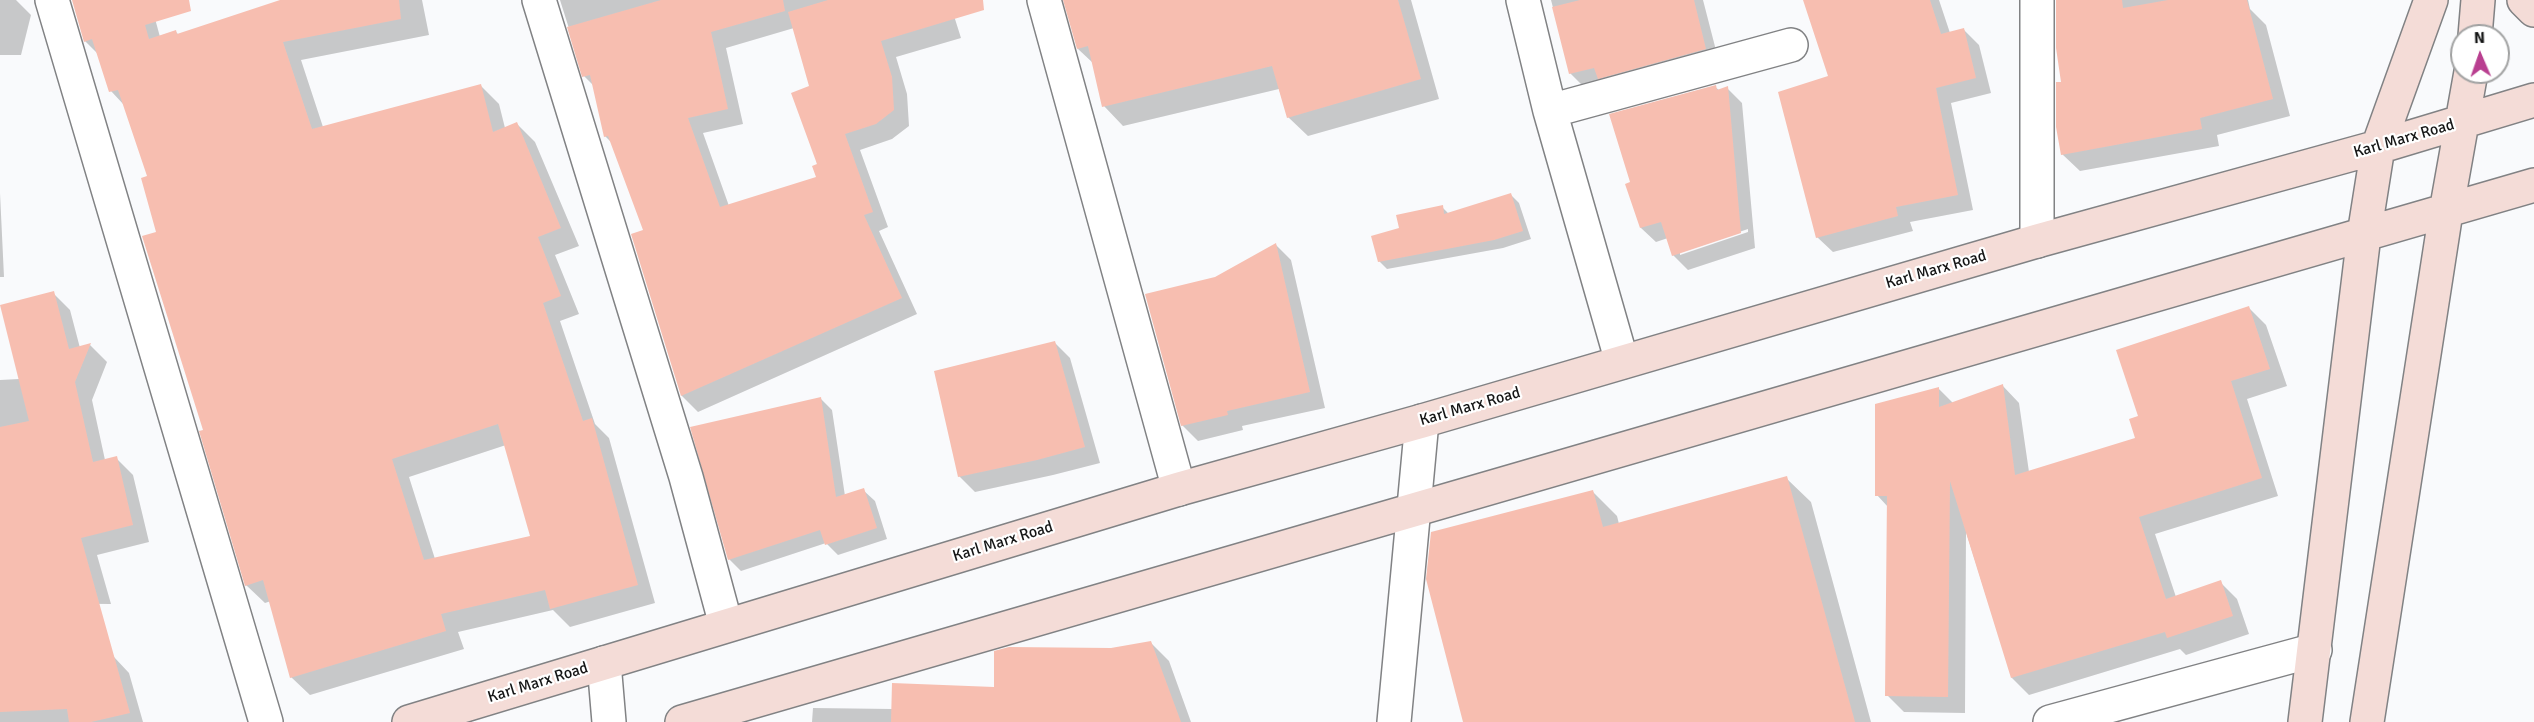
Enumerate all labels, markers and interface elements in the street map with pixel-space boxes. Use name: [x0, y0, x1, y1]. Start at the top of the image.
north arrow: [2450, 24, 2510, 84]
text: N: [2474, 28, 2485, 48]
street label: Karl Marx Road: [2351, 115, 2457, 163]
street label: Karl Marx Road: [1883, 246, 1989, 294]
street label: Karl Marx Road: [1417, 383, 1523, 431]
street label: Karl Marx Road: [950, 518, 1056, 566]
street label: Karl Marx Road: [485, 659, 591, 707]

